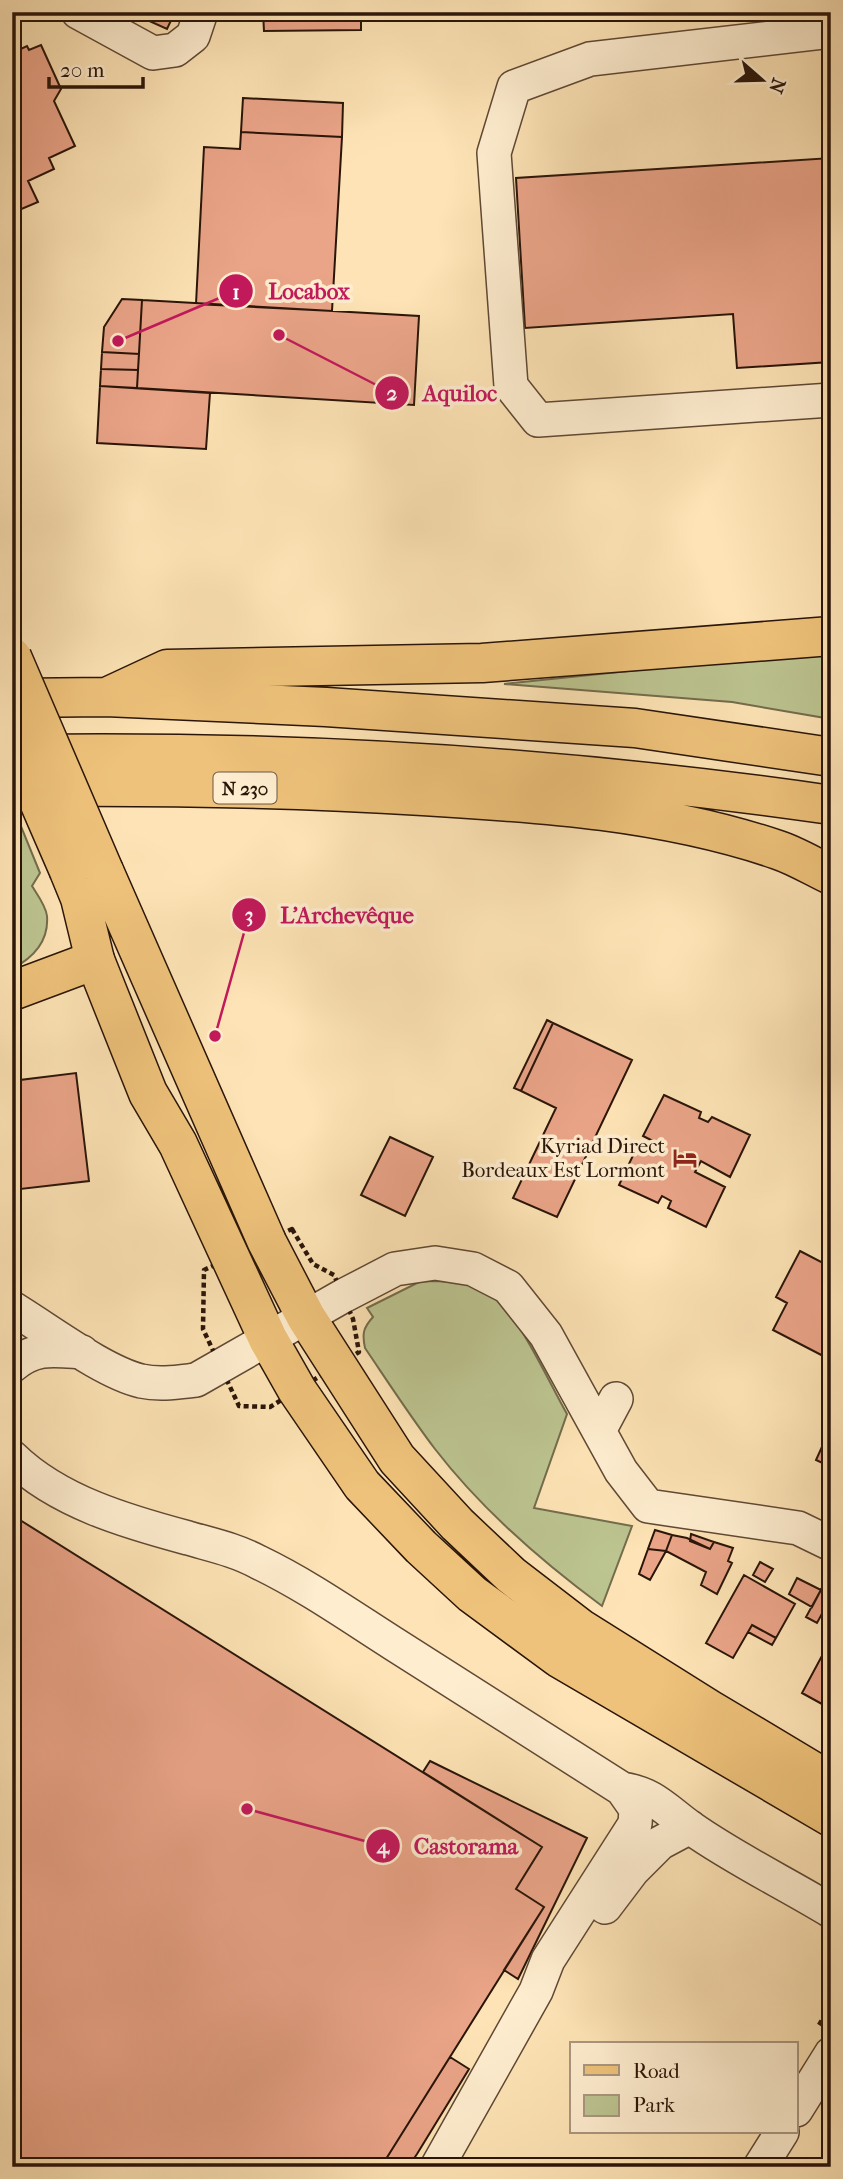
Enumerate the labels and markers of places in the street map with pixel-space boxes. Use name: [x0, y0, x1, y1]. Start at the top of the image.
callout: Locabox: [219, 269, 363, 313]
callout: Aquiloc: [374, 371, 512, 415]
callout: L'Archevêque: [231, 893, 428, 937]
place label: Kyriad Direct Bordeaux Est Lormont: [461, 1134, 665, 1182]
hotel icon: Kyriad Direct Bordeaux Est Lormont: [671, 1144, 699, 1172]
callout: Castorama: [365, 1824, 533, 1868]

